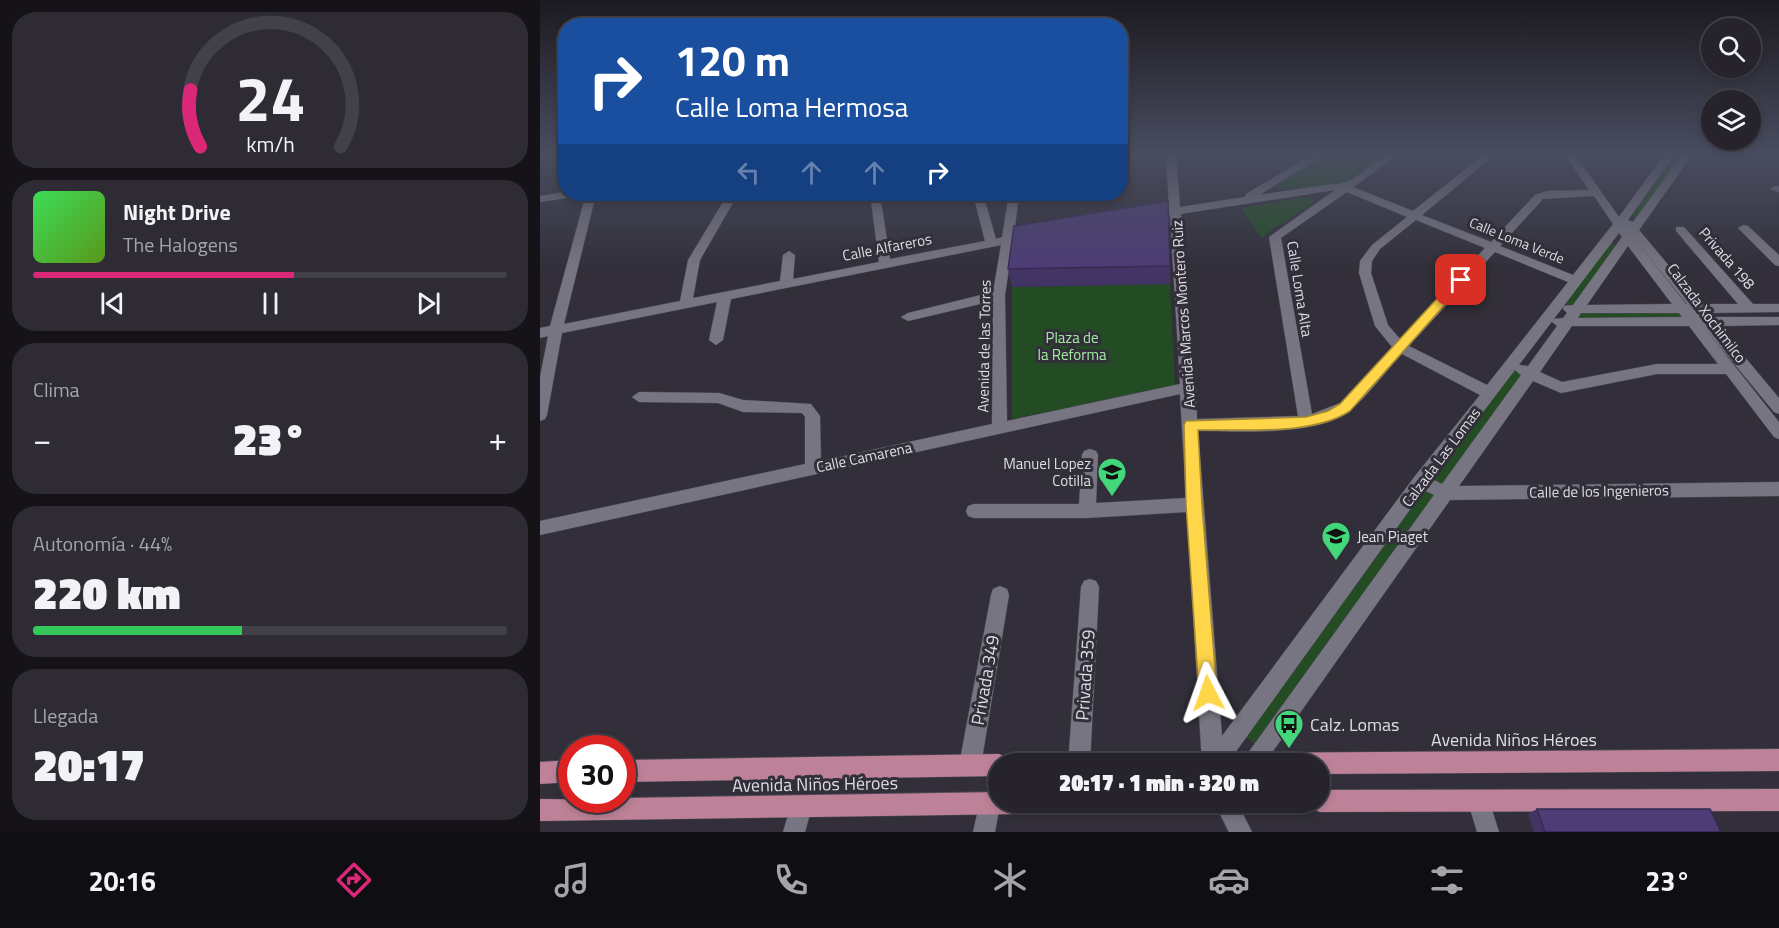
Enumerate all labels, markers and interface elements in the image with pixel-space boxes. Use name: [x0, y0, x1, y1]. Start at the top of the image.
map controls: [1701, 18, 1761, 150]
button: search: [1701, 18, 1761, 78]
text: 120 m: [675, 28, 790, 92]
icon: right: [576, 42, 654, 120]
text: 24: [235, 50, 305, 145]
text: Calle Loma Hermosa: [675, 86, 908, 127]
button: layers: [1701, 90, 1761, 150]
text: km/h: [246, 128, 294, 160]
icon: left: [732, 156, 765, 189]
icon: ahead: [795, 156, 828, 189]
icon: ahead: [858, 156, 891, 189]
icon: right: [921, 156, 954, 189]
text: Night Drive: [123, 195, 231, 229]
street label: Calle Loma Verde: [1466, 211, 1568, 269]
street label: Avenida Marcos Montero Ruiz: [1165, 219, 1201, 409]
street label: Privada 198: [1693, 222, 1761, 294]
street label: Calle Alfareros: [840, 227, 934, 267]
text: The Halogens: [123, 229, 238, 260]
street label: Calle Loma Alta: [1281, 239, 1319, 339]
pin: [1435, 254, 1486, 305]
street label: Calzada Xochimilco: [1662, 258, 1752, 368]
icon: arrive: [1444, 263, 1477, 296]
street label: Avenida de las Torres: [971, 279, 997, 413]
icon: previous: [96, 287, 129, 320]
icon: pause: [254, 287, 287, 320]
icon: next: [412, 287, 445, 320]
park label: Plaza de la Reforma: [1038, 326, 1107, 366]
text: Clima: [33, 374, 80, 405]
street label: Calzada Las Lomas: [1396, 402, 1486, 512]
text: 23°: [233, 404, 307, 472]
text: −: [33, 414, 51, 464]
text: +: [489, 414, 507, 464]
street label: Calle Camarena: [814, 436, 914, 478]
place label: Manuel Lopez Cotilla: [1003, 452, 1091, 492]
school or university icon: Manuel Lopez Cotilla: [1096, 456, 1128, 498]
street label: Calle de los Ingenieros: [1529, 478, 1669, 504]
school or university icon: Jean Piaget: [1320, 520, 1352, 562]
place label: Jean Piaget: [1357, 525, 1429, 548]
text: Autonomía · 44%: [33, 528, 172, 559]
text: 220 km: [33, 558, 181, 626]
street label: Privada 359: [1068, 629, 1102, 721]
street label: Privada 349: [964, 633, 1006, 727]
position arrow: [1176, 661, 1240, 725]
text: Llegada: [33, 700, 98, 731]
bus stop icon: Calz. Lomas: [1273, 708, 1305, 750]
place label: Calz. Lomas: [1310, 711, 1399, 738]
street label: Avenida Niños Héroes: [1431, 726, 1597, 753]
text: 20:17: [33, 730, 145, 798]
speed limit sign: 30: [558, 735, 636, 813]
text: 20:17 · 1 min · 320 m: [1059, 766, 1259, 800]
street label: Avenida Niños Héroes: [732, 769, 898, 799]
icon: directions: [333, 859, 375, 901]
icon: music: [551, 859, 593, 901]
icon: phone: [770, 859, 812, 901]
icon: climate: [989, 859, 1031, 901]
icon: car: [1208, 859, 1250, 901]
icon: filters: [1426, 859, 1468, 901]
text: 20:16: [88, 860, 156, 901]
text: 23°: [1645, 860, 1691, 901]

